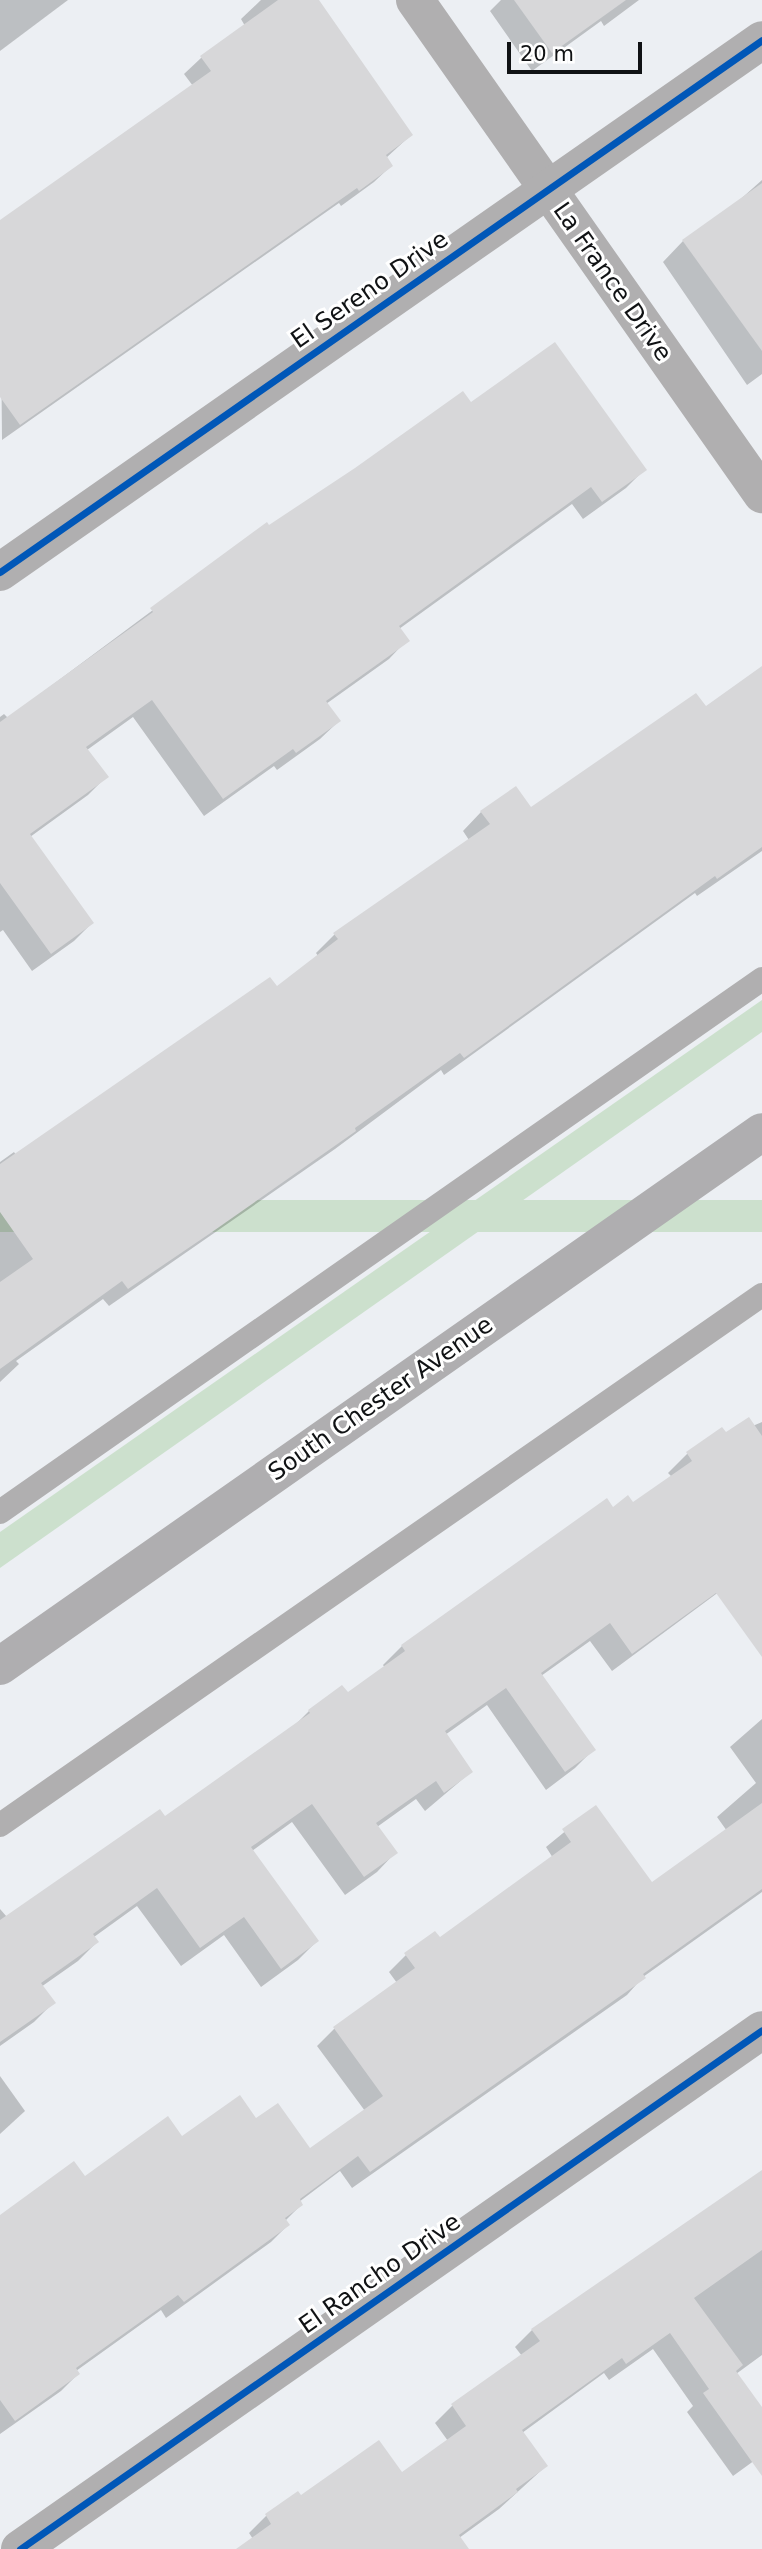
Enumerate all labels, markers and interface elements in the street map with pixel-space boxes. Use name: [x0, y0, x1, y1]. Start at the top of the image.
scale bar: [510, 28, 645, 72]
text: 20 m: [520, 42, 574, 66]
street label: La France Drive: [547, 197, 677, 367]
street label: El Sereno Drive: [286, 225, 454, 355]
street label: South Chester Avenue: [263, 1311, 499, 1487]
street label: El Rancho Drive: [294, 2208, 466, 2340]

